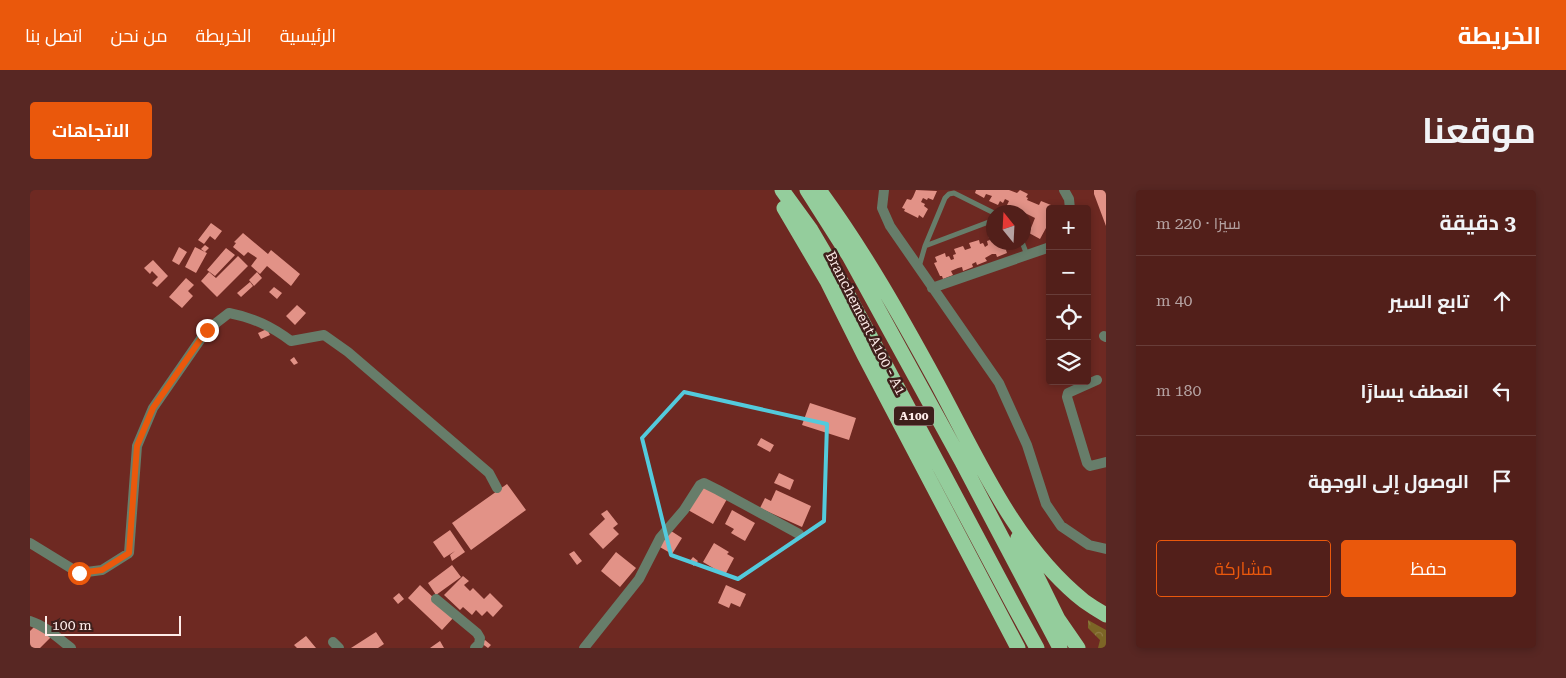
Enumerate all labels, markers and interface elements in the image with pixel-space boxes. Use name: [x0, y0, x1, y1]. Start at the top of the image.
text: الخريطة: [1458, 22, 1541, 50]
text: اتصل بنا: [25, 25, 83, 46]
text: من نحن: [111, 25, 167, 46]
text: الخريطة: [195, 25, 252, 46]
text: الرئيسية: [280, 25, 336, 46]
button: الاتجاهات: [30, 102, 152, 159]
text: موقعنا: [1422, 111, 1536, 152]
north arrow: [986, 205, 1031, 250]
map controls: [1046, 205, 1091, 385]
button: +: [1046, 205, 1091, 250]
text: 3 دقيقة: [1440, 211, 1516, 235]
text: سيرًا · 220 m: [1156, 214, 1241, 233]
street label: Branchement A100 - A1: [823, 249, 909, 397]
button: −: [1046, 250, 1091, 295]
icon: ahead: [1488, 287, 1516, 315]
text: تابع السير: [1389, 290, 1469, 313]
text: 40 m: [1156, 291, 1193, 310]
button: locate: [1046, 295, 1091, 340]
route end: [196, 319, 219, 342]
button: layers: [1046, 340, 1091, 385]
icon: left: [1488, 377, 1516, 405]
text: انعطف يسارًا: [1361, 380, 1469, 403]
text: 180 m: [1156, 381, 1202, 400]
road number: A100: [894, 407, 934, 426]
icon: arrive: [1488, 467, 1516, 495]
text: الوصول إلى الوجهة: [1308, 470, 1469, 493]
button: مشاركة: [1156, 540, 1331, 597]
button: حفظ: [1341, 540, 1516, 597]
route start: [68, 562, 91, 585]
scale bar: [45, 613, 181, 636]
text: 100 m: [52, 617, 92, 633]

